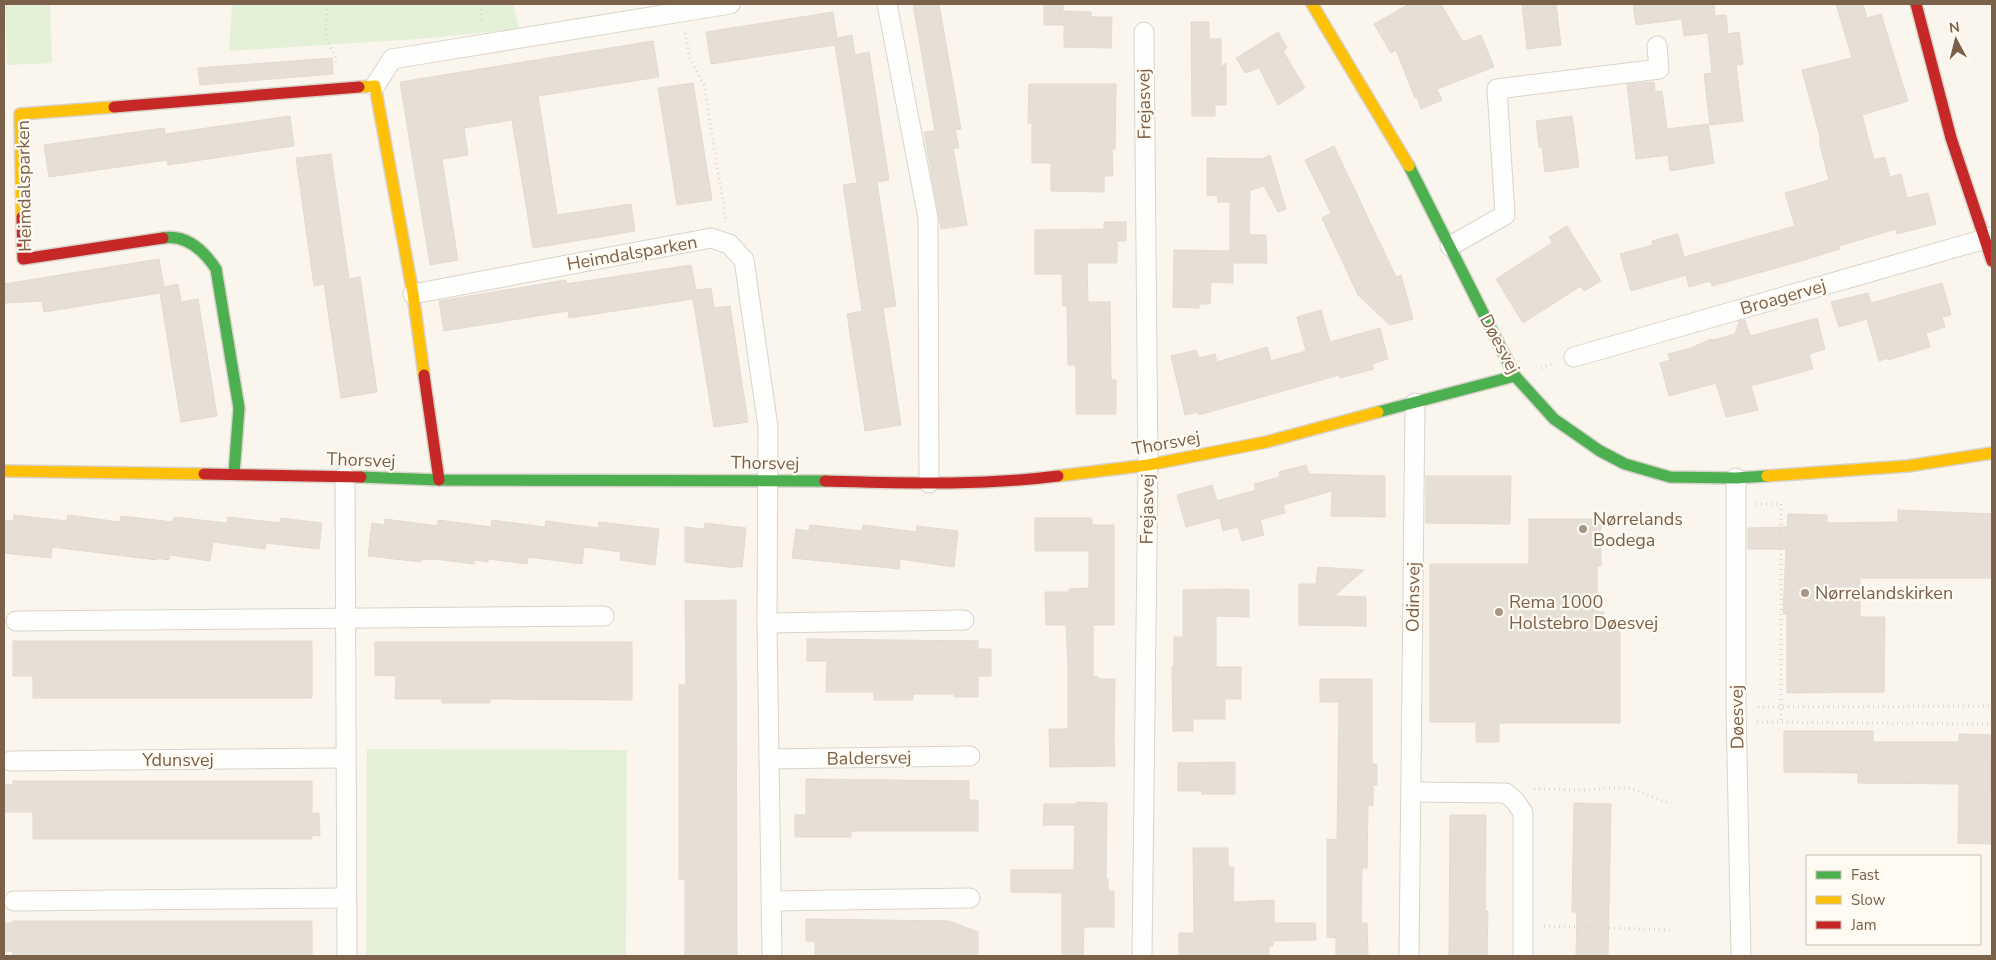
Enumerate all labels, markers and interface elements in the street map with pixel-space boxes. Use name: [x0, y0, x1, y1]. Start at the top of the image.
north arrow: [1931, 15, 1981, 65]
text: N: [1948, 18, 1961, 38]
street label: Frejasvej: [1131, 68, 1157, 140]
street label: Heimdalsparken: [11, 120, 37, 252]
street label: Heimdalsparken: [565, 230, 699, 276]
street label: Broagervej: [1737, 273, 1829, 321]
street label: Døesvej: [1474, 310, 1526, 378]
street label: Thorsvej: [1130, 425, 1202, 461]
street label: Thorsvej: [326, 447, 396, 473]
street label: Thorsvej: [730, 450, 800, 476]
street label: Frejasvej: [1134, 473, 1160, 545]
place label: Nørrelands Bodega: [1593, 507, 1683, 552]
marker: Nørrelands Bodega: [1577, 523, 1589, 535]
street label: Odinsvej: [1400, 562, 1426, 632]
place label: Nørrelandskirken: [1815, 581, 1953, 605]
marker: Nørrelandskirken: [1799, 587, 1811, 599]
place label: Rema 1000 Holstebro Døesvej: [1509, 590, 1658, 635]
marker: Rema 1000 Holstebro Døesvej: [1493, 606, 1505, 618]
street label: Døesvej: [1724, 685, 1750, 749]
street label: Baldersvej: [826, 745, 912, 771]
street label: Ydunsvej: [141, 748, 214, 772]
legend: [1806, 855, 1981, 945]
text: Fast: [1851, 865, 1880, 885]
text: Slow: [1851, 890, 1886, 910]
text: Jam: [1850, 915, 1877, 935]

